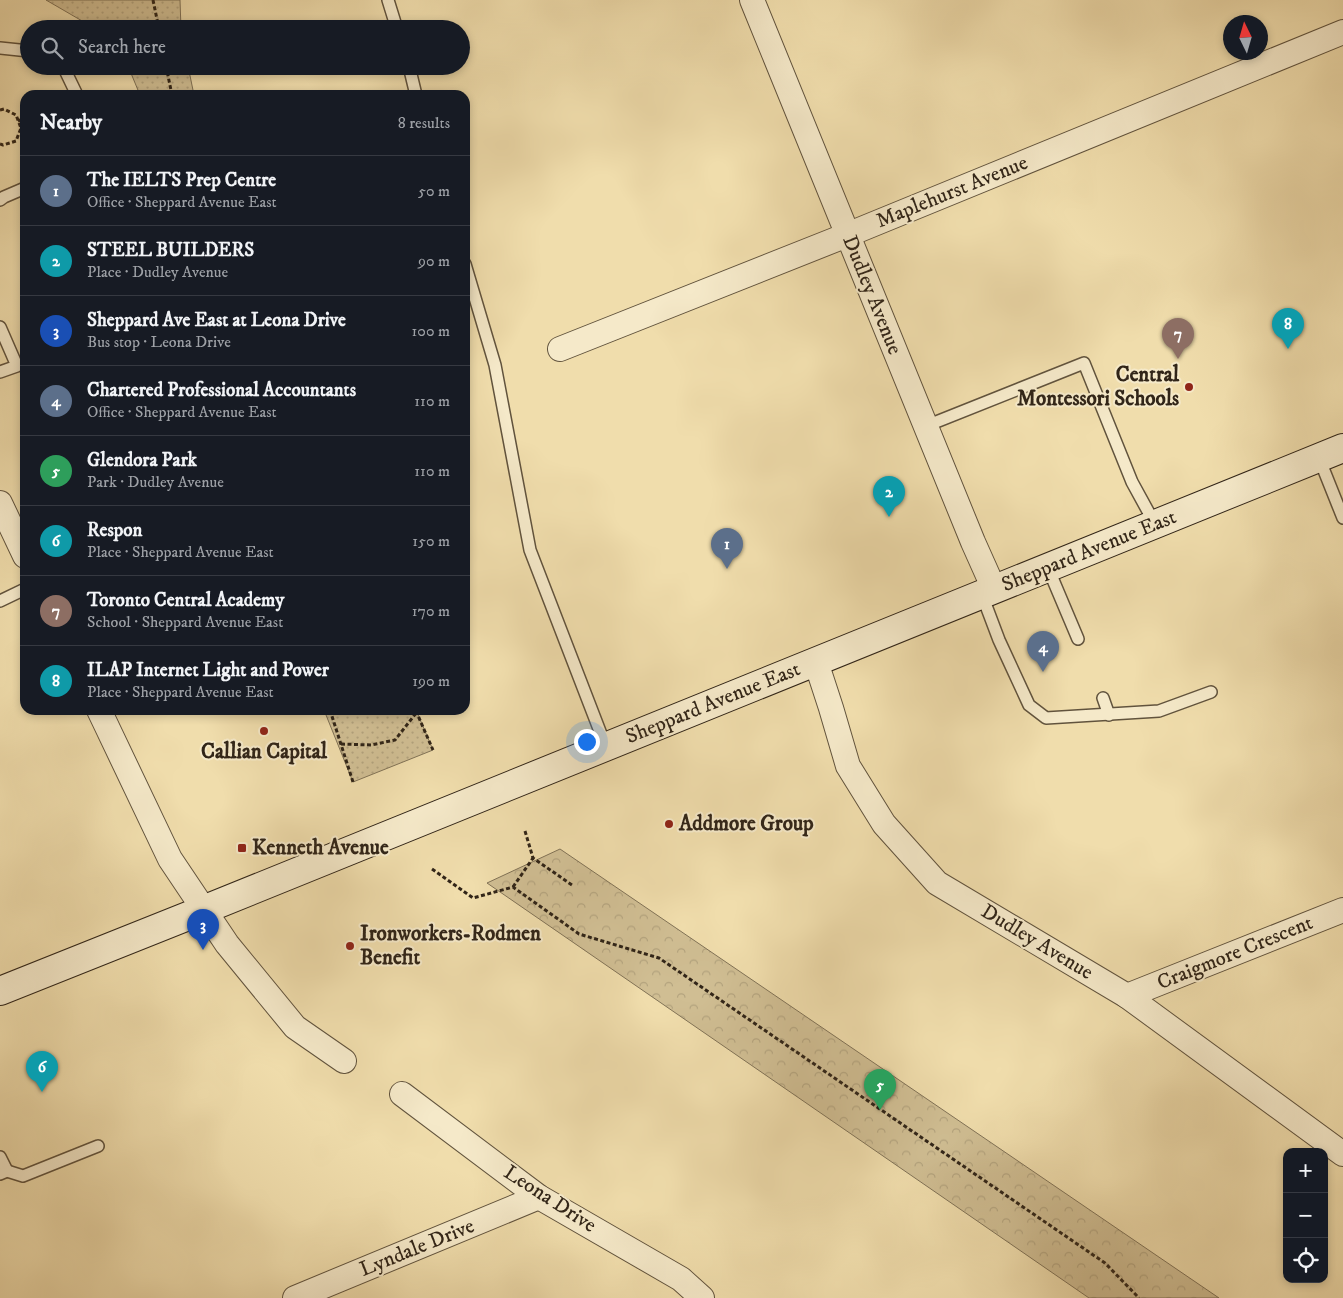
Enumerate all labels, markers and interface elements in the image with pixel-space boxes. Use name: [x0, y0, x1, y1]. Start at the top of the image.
north arrow: [1223, 15, 1268, 60]
search box: [20, 20, 470, 75]
icon: search: [38, 34, 66, 62]
text: Search here: [78, 36, 166, 59]
text: Nearby: [40, 110, 102, 136]
text: 8 results: [398, 113, 450, 133]
street label: Maplehurst Avenue: [872, 150, 1032, 234]
text: The IELTS Prep Centre: [87, 169, 276, 192]
text: 1: [53, 181, 59, 201]
text: 50 m: [418, 181, 450, 201]
text: Office · Sheppard Avenue East: [87, 192, 277, 212]
street label: Dudley Avenue: [836, 232, 908, 359]
text: STEEL BUILDERS: [87, 239, 254, 262]
text: 2: [52, 251, 60, 271]
text: 90 m: [418, 251, 450, 271]
text: Place · Dudley Avenue: [87, 262, 228, 282]
pin: 8: [1272, 308, 1304, 349]
text: Sheppard Ave East at Leona Drive: [87, 309, 346, 332]
pin: 7: [1162, 318, 1194, 359]
text: 3: [53, 321, 59, 341]
text: 100 m: [412, 321, 450, 341]
text: Bus stop · Leona Drive: [87, 332, 231, 352]
place label: Central Montessori Schools: [1017, 362, 1180, 412]
text: Chartered Professional Accountants: [87, 379, 356, 402]
marker: Central Montessori Schools: [1183, 381, 1195, 393]
text: 4: [51, 391, 61, 411]
text: 110 m: [414, 391, 450, 411]
text: Office · Sheppard Avenue East: [87, 402, 277, 422]
text: Glendora Park: [87, 449, 197, 472]
text: 5: [52, 461, 60, 481]
text: 110 m: [414, 461, 450, 481]
text: Park · Dudley Avenue: [87, 472, 224, 492]
pin: 2: [873, 476, 905, 517]
street label: Sheppard Avenue East: [998, 504, 1180, 598]
text: Respon: [87, 519, 142, 542]
pin: 1: [711, 528, 743, 569]
text: 6: [52, 531, 60, 551]
text: 150 m: [412, 531, 450, 551]
text: Place · Sheppard Avenue East: [87, 542, 274, 562]
text: Toronto Central Academy: [87, 589, 284, 612]
text: 7: [52, 601, 60, 621]
text: 170 m: [412, 601, 450, 621]
text: School · Sheppard Avenue East: [87, 612, 283, 632]
pin: 4: [1027, 631, 1059, 672]
street label: Sheppard Avenue East: [622, 656, 804, 750]
text: ILAP Internet Light and Power: [87, 659, 329, 682]
text: 8: [52, 671, 60, 691]
text: 190 m: [412, 671, 450, 691]
text: Place · Sheppard Avenue East: [87, 682, 274, 702]
marker: Callian Capital: [258, 725, 270, 737]
your location: [574, 729, 600, 755]
place label: Callian Capital: [201, 739, 328, 765]
place label: Addmore Group: [678, 811, 814, 837]
marker: Addmore Group: [663, 818, 675, 830]
place label: Kenneth Avenue: [252, 835, 389, 861]
marker: Kenneth Avenue: [236, 842, 248, 854]
street label: Dudley Avenue: [976, 898, 1098, 986]
pin: 3: [187, 909, 219, 950]
street label: Craigmore Crescent: [1153, 910, 1317, 996]
place label: Ironworkers-Rodmen Benefit: [360, 921, 542, 971]
marker: Ironworkers-Rodmen Benefit: [344, 940, 356, 952]
pin: 6: [26, 1051, 58, 1092]
pin: 5: [864, 1069, 896, 1110]
map controls: [1283, 1148, 1328, 1283]
button: +: [1283, 1148, 1328, 1193]
street label: Leona Drive: [499, 1159, 601, 1239]
button: −: [1283, 1193, 1328, 1238]
street label: Lyndale Drive: [356, 1213, 478, 1283]
button: locate: [1283, 1238, 1328, 1283]

